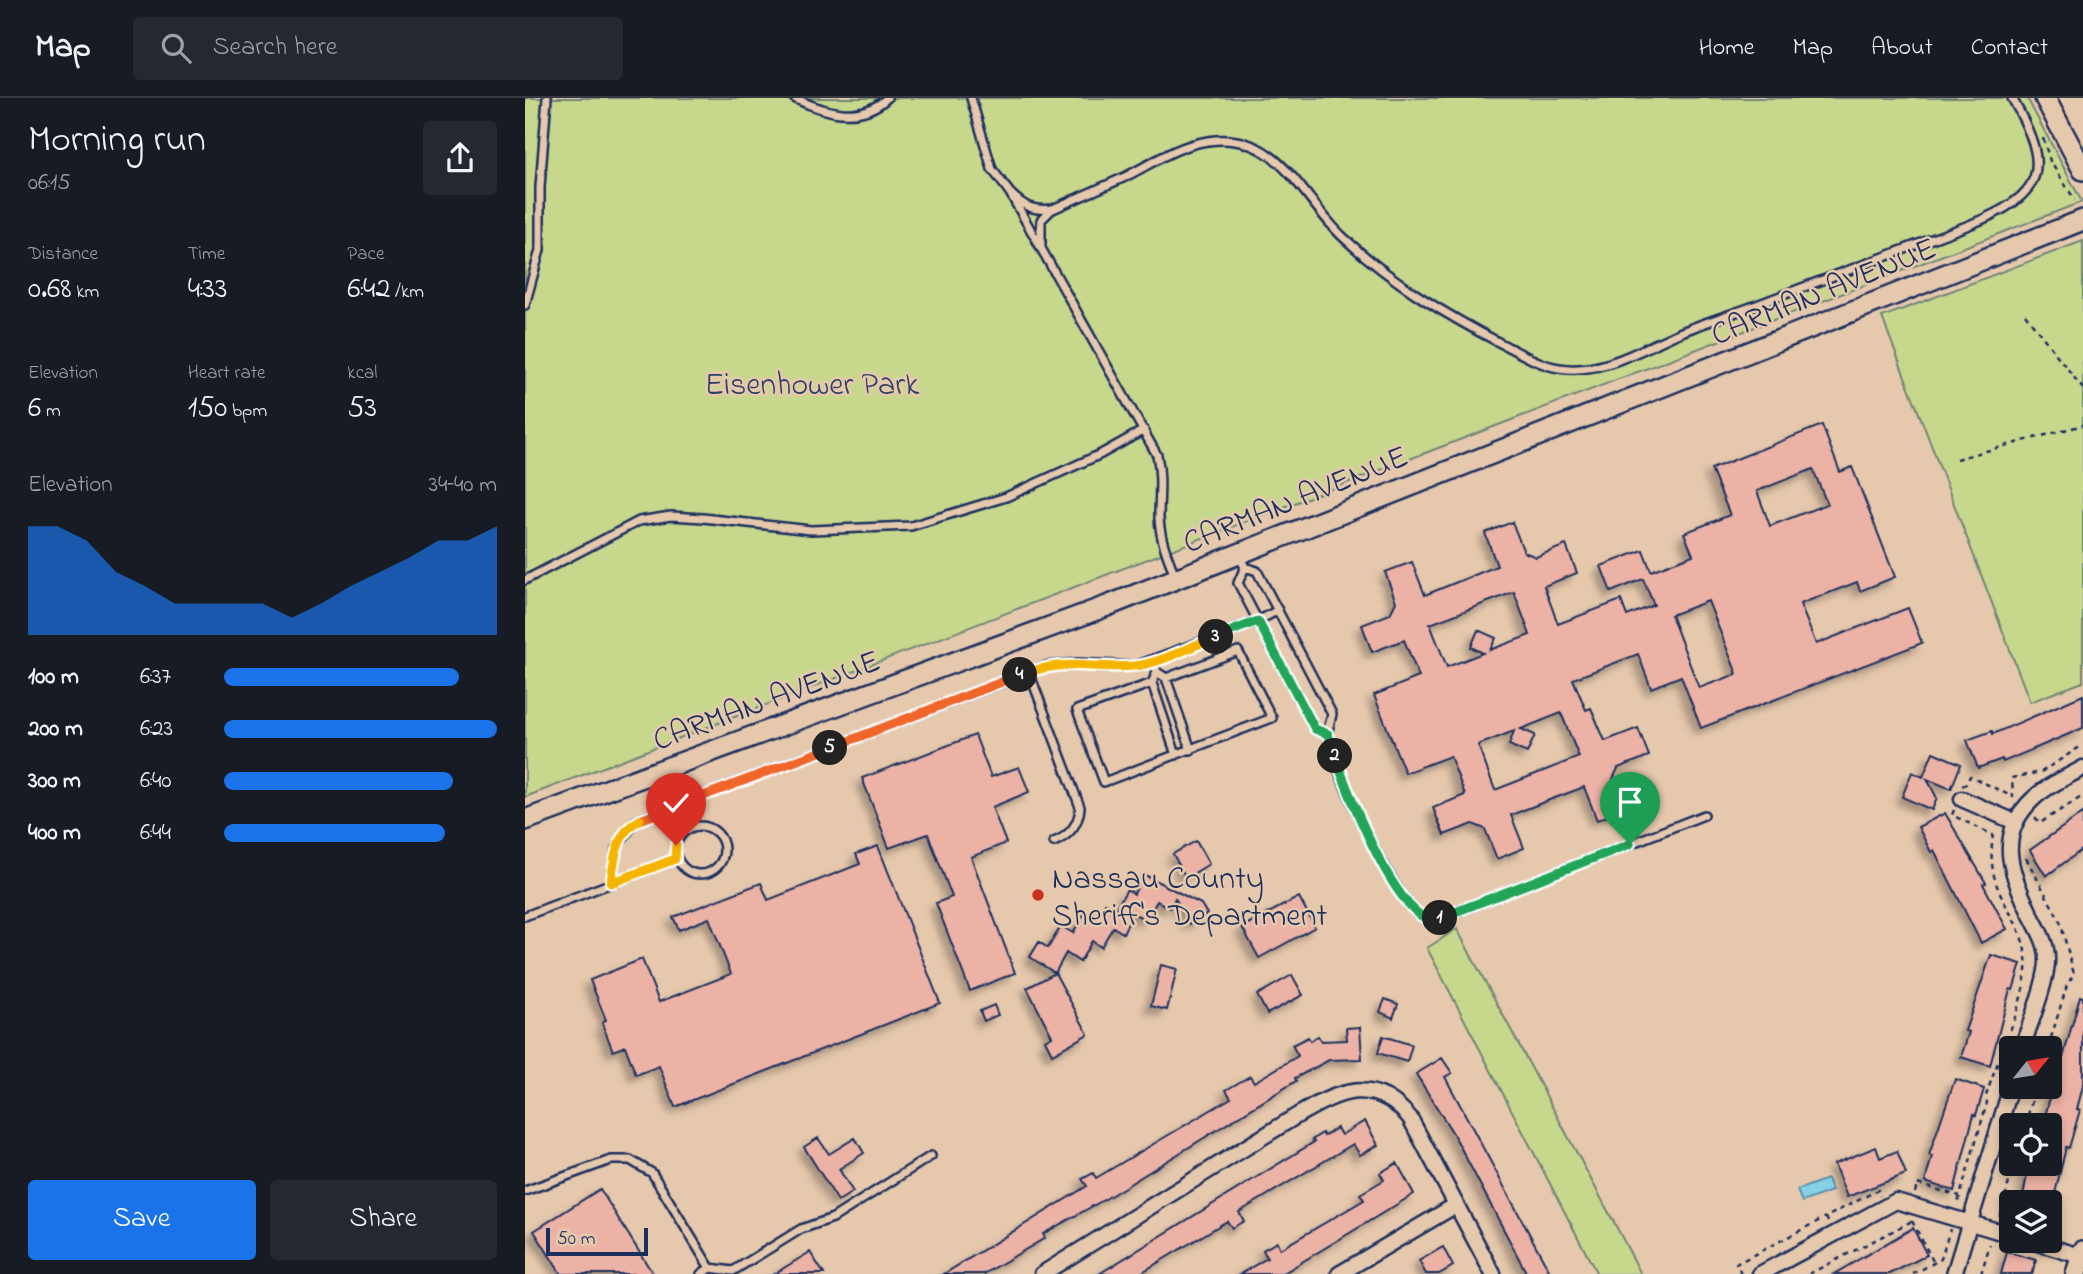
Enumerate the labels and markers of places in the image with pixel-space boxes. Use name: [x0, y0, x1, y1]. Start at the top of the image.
pin: 3: [1199, 620, 1233, 654]
pin: 4: [1002, 658, 1037, 692]
pin: 5: [813, 730, 847, 766]
pin: 2: [1317, 738, 1353, 774]
pin: [1600, 772, 1660, 844]
pin: [646, 773, 706, 845]
place label: Nassau County Sheriff's Department: [1052, 857, 1327, 941]
marker: Nassau County Sheriff's Department: [1030, 887, 1046, 903]
pin: 1: [1423, 900, 1457, 936]

